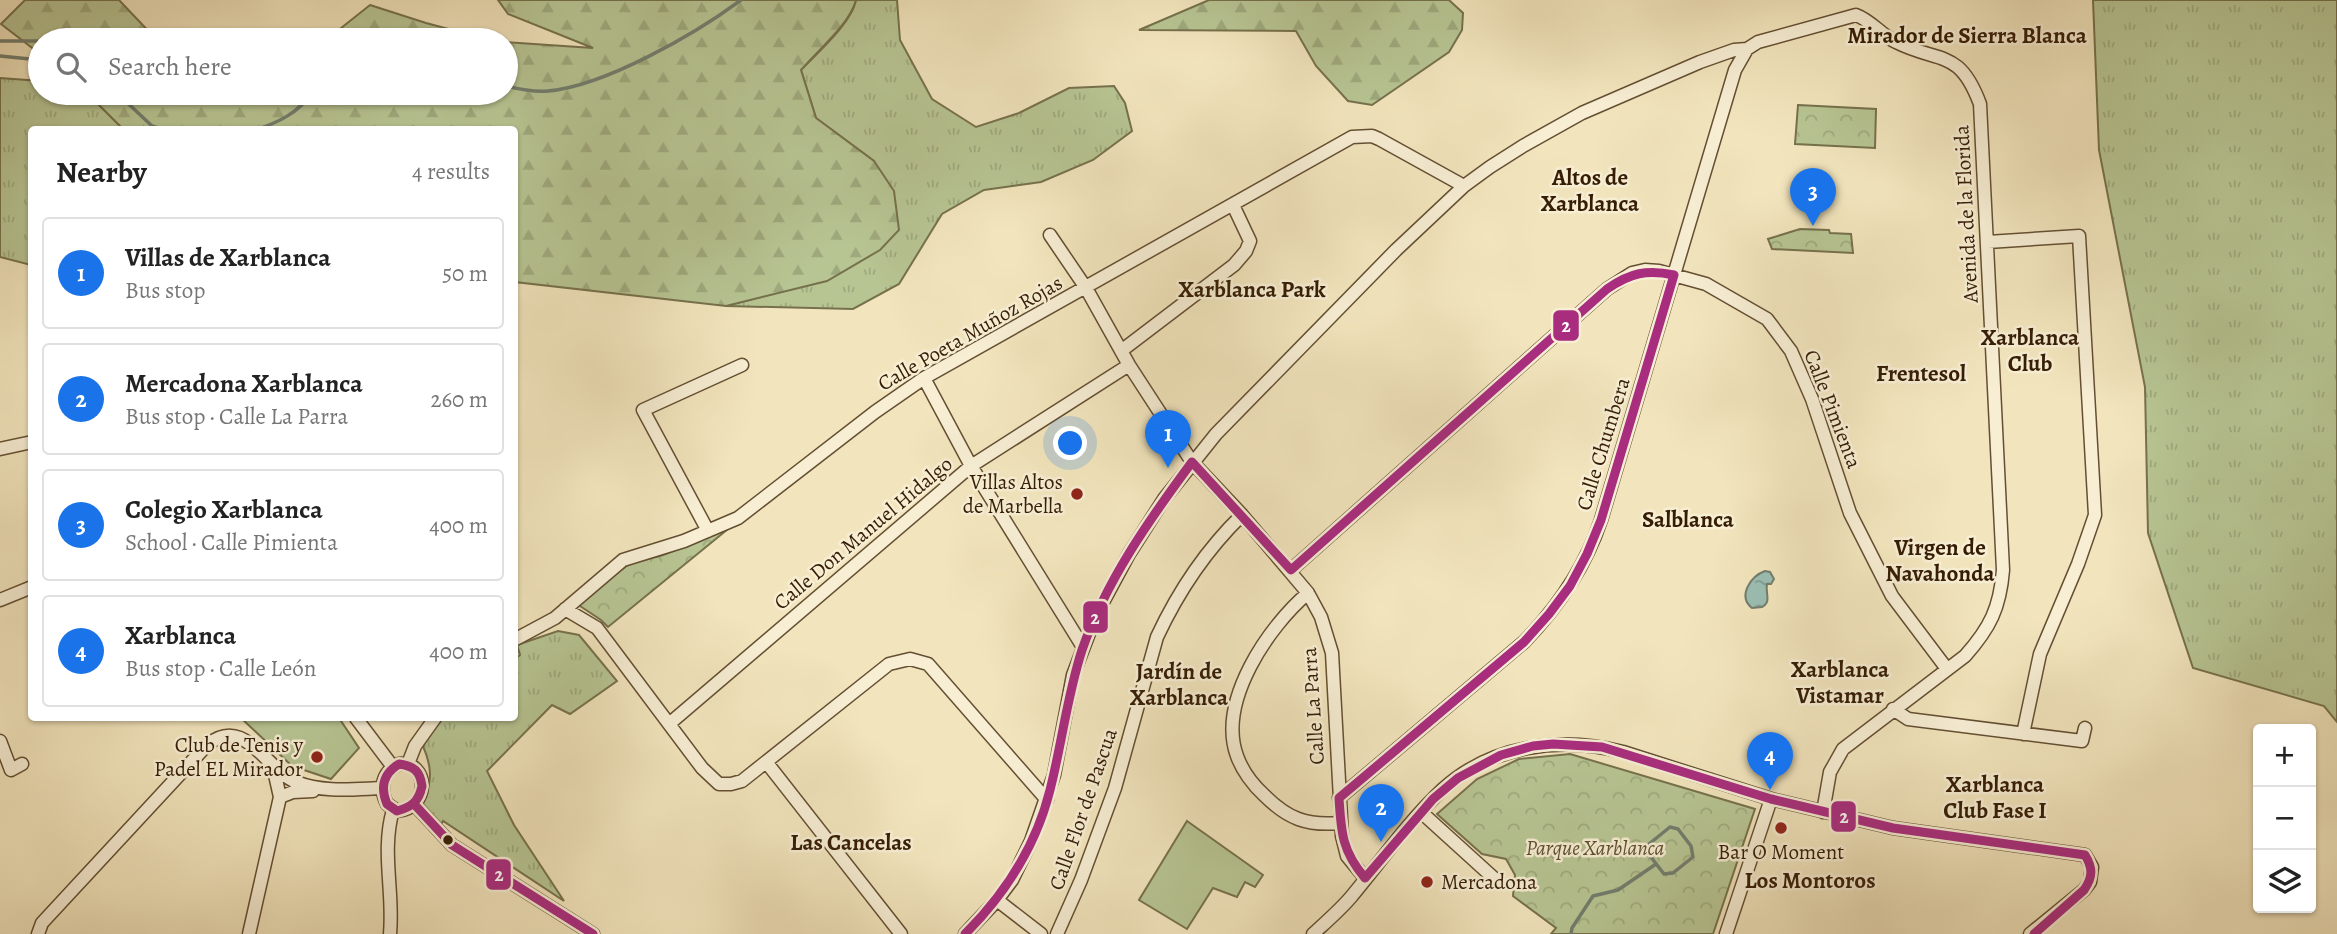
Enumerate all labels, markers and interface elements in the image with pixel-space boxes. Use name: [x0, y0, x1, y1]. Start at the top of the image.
district label: Mirador de Sierra Blanca: [1847, 20, 2087, 51]
search box: [28, 28, 518, 105]
icon: search: [52, 48, 90, 86]
text: Search here: [108, 49, 232, 84]
street label: Avenida de la Florida: [1947, 124, 1985, 305]
text: Nearby: [56, 152, 147, 192]
text: 4 results: [412, 156, 490, 187]
district label: Altos de Xarblanca: [1541, 162, 1639, 219]
pin: 3: [1790, 168, 1836, 226]
text: Villas de Xarblanca: [125, 240, 331, 275]
text: 1: [77, 258, 85, 289]
text: 50 m: [442, 258, 488, 289]
street label: Calle Poeta Muñoz Rojas: [872, 269, 1068, 397]
district label: Xarblanca Park: [1178, 274, 1326, 305]
text: Bus stop: [125, 275, 205, 306]
line badge: 2: [1552, 309, 1580, 342]
text: 2: [1561, 313, 1571, 339]
district label: Xarblanca Club: [1981, 322, 2079, 379]
street label: Calle Pimienta: [1798, 346, 1869, 473]
district label: Frentesol: [1876, 358, 1966, 389]
text: Mercadona Xarblanca: [125, 366, 363, 401]
street label: Calle Chumbera: [1569, 374, 1637, 514]
text: 2: [75, 384, 87, 415]
text: 260 m: [430, 384, 488, 415]
text: Bus stop · Calle La Parra: [125, 401, 348, 432]
pin: 1: [1145, 410, 1191, 468]
your location: [1053, 426, 1087, 460]
street label: Calle Don Manuel Hidalgo: [768, 450, 958, 616]
place label: Villas Altos de Marbella: [963, 468, 1063, 520]
marker: Villas Altos de Marbella: [1069, 486, 1085, 502]
text: Colegio Xarblanca: [125, 492, 323, 527]
district label: Salblanca: [1642, 504, 1734, 535]
text: 3: [76, 510, 86, 541]
text: 400 m: [429, 510, 488, 541]
text: School · Calle Pimienta: [125, 527, 338, 558]
district label: Virgen de Navahonda: [1885, 532, 1995, 589]
line badge: 2: [1082, 600, 1109, 634]
text: 2: [1090, 605, 1100, 631]
text: Xarblanca: [125, 618, 236, 653]
text: 4: [76, 636, 86, 667]
text: 400 m: [429, 636, 488, 667]
street label: Calle La Parra: [1295, 646, 1331, 766]
text: Bus stop · Calle León: [125, 653, 316, 684]
district label: Xarblanca Vistamar: [1791, 654, 1889, 711]
district label: Jardín de Xarblanca: [1130, 656, 1228, 713]
street label: Calle Flor de Pascua: [1042, 724, 1124, 894]
map controls: [2253, 724, 2316, 913]
button: +: [2253, 724, 2316, 787]
place label: Club de Tenis y Padel EL Mirador: [154, 731, 304, 783]
pin: 4: [1747, 732, 1793, 790]
marker: Club de Tenis y Padel EL Mirador: [309, 749, 325, 765]
district label: Xarblanca Club Fase I: [1943, 769, 2047, 826]
pin: 2: [1358, 784, 1404, 842]
button: −: [2253, 787, 2316, 850]
line badge: 2: [1830, 800, 1857, 833]
text: 2: [1839, 804, 1849, 830]
marker: Bar O Moment: [1773, 820, 1789, 836]
district label: Las Cancelas: [790, 827, 912, 858]
unlabelled marker: [441, 833, 455, 847]
park label: Parque Xarblanca: [1526, 834, 1665, 862]
place label: Bar O Moment: [1718, 838, 1844, 866]
button: layers: [2253, 850, 2316, 913]
line badge: 2: [485, 858, 512, 891]
text: 2: [494, 862, 504, 888]
district label: Los Montoros: [1744, 865, 1876, 896]
place label: Mercadona: [1441, 868, 1537, 896]
marker: Mercadona: [1419, 874, 1435, 890]

